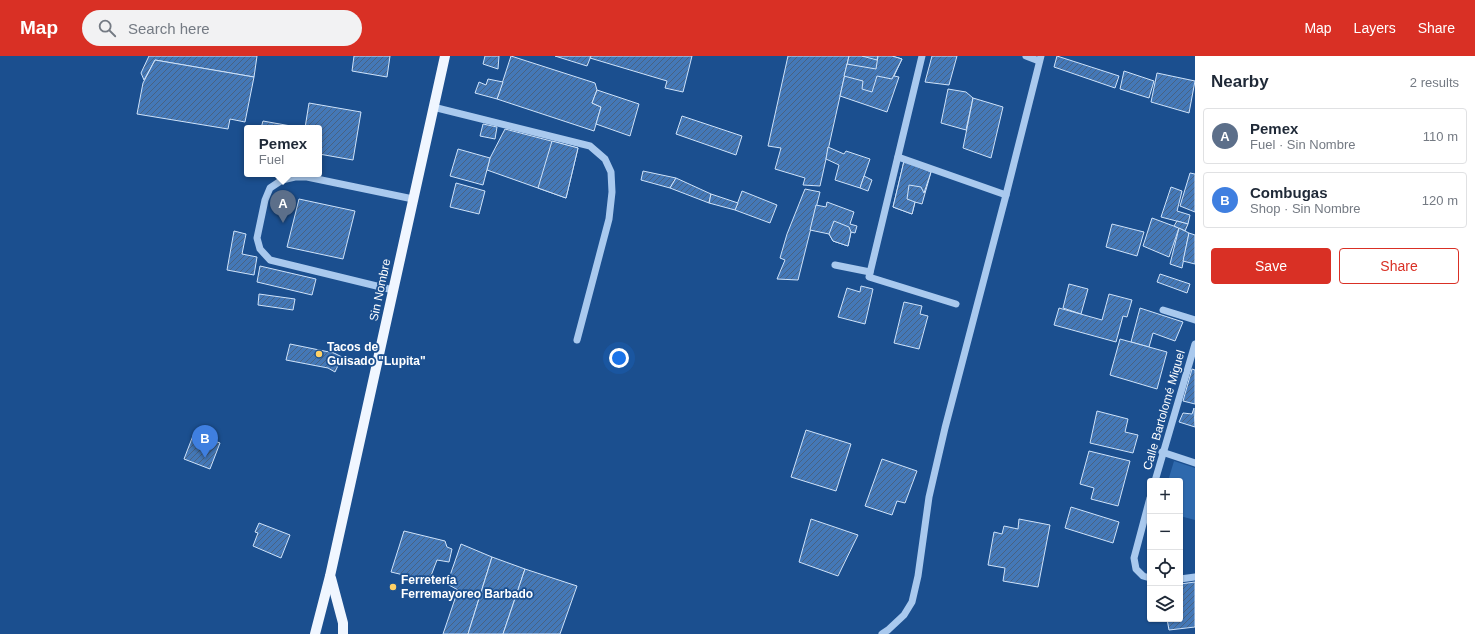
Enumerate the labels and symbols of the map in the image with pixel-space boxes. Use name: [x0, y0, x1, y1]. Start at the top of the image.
pin: A: [270, 190, 296, 223]
street label: Sin Nombre: [367, 257, 394, 322]
place label: Tacos de Guisado "Lupita": [327, 340, 426, 368]
your location: [609, 348, 629, 368]
street label: Calle Bartolomé Miguel: [1140, 348, 1188, 472]
marker: Tacos de Guisado "Lupita": [314, 349, 324, 359]
pin: B: [192, 425, 218, 458]
place label: Ferretería Ferremayoreo Barbado: [401, 573, 533, 601]
marker: Ferretería Ferremayoreo Barbado: [388, 582, 398, 592]

